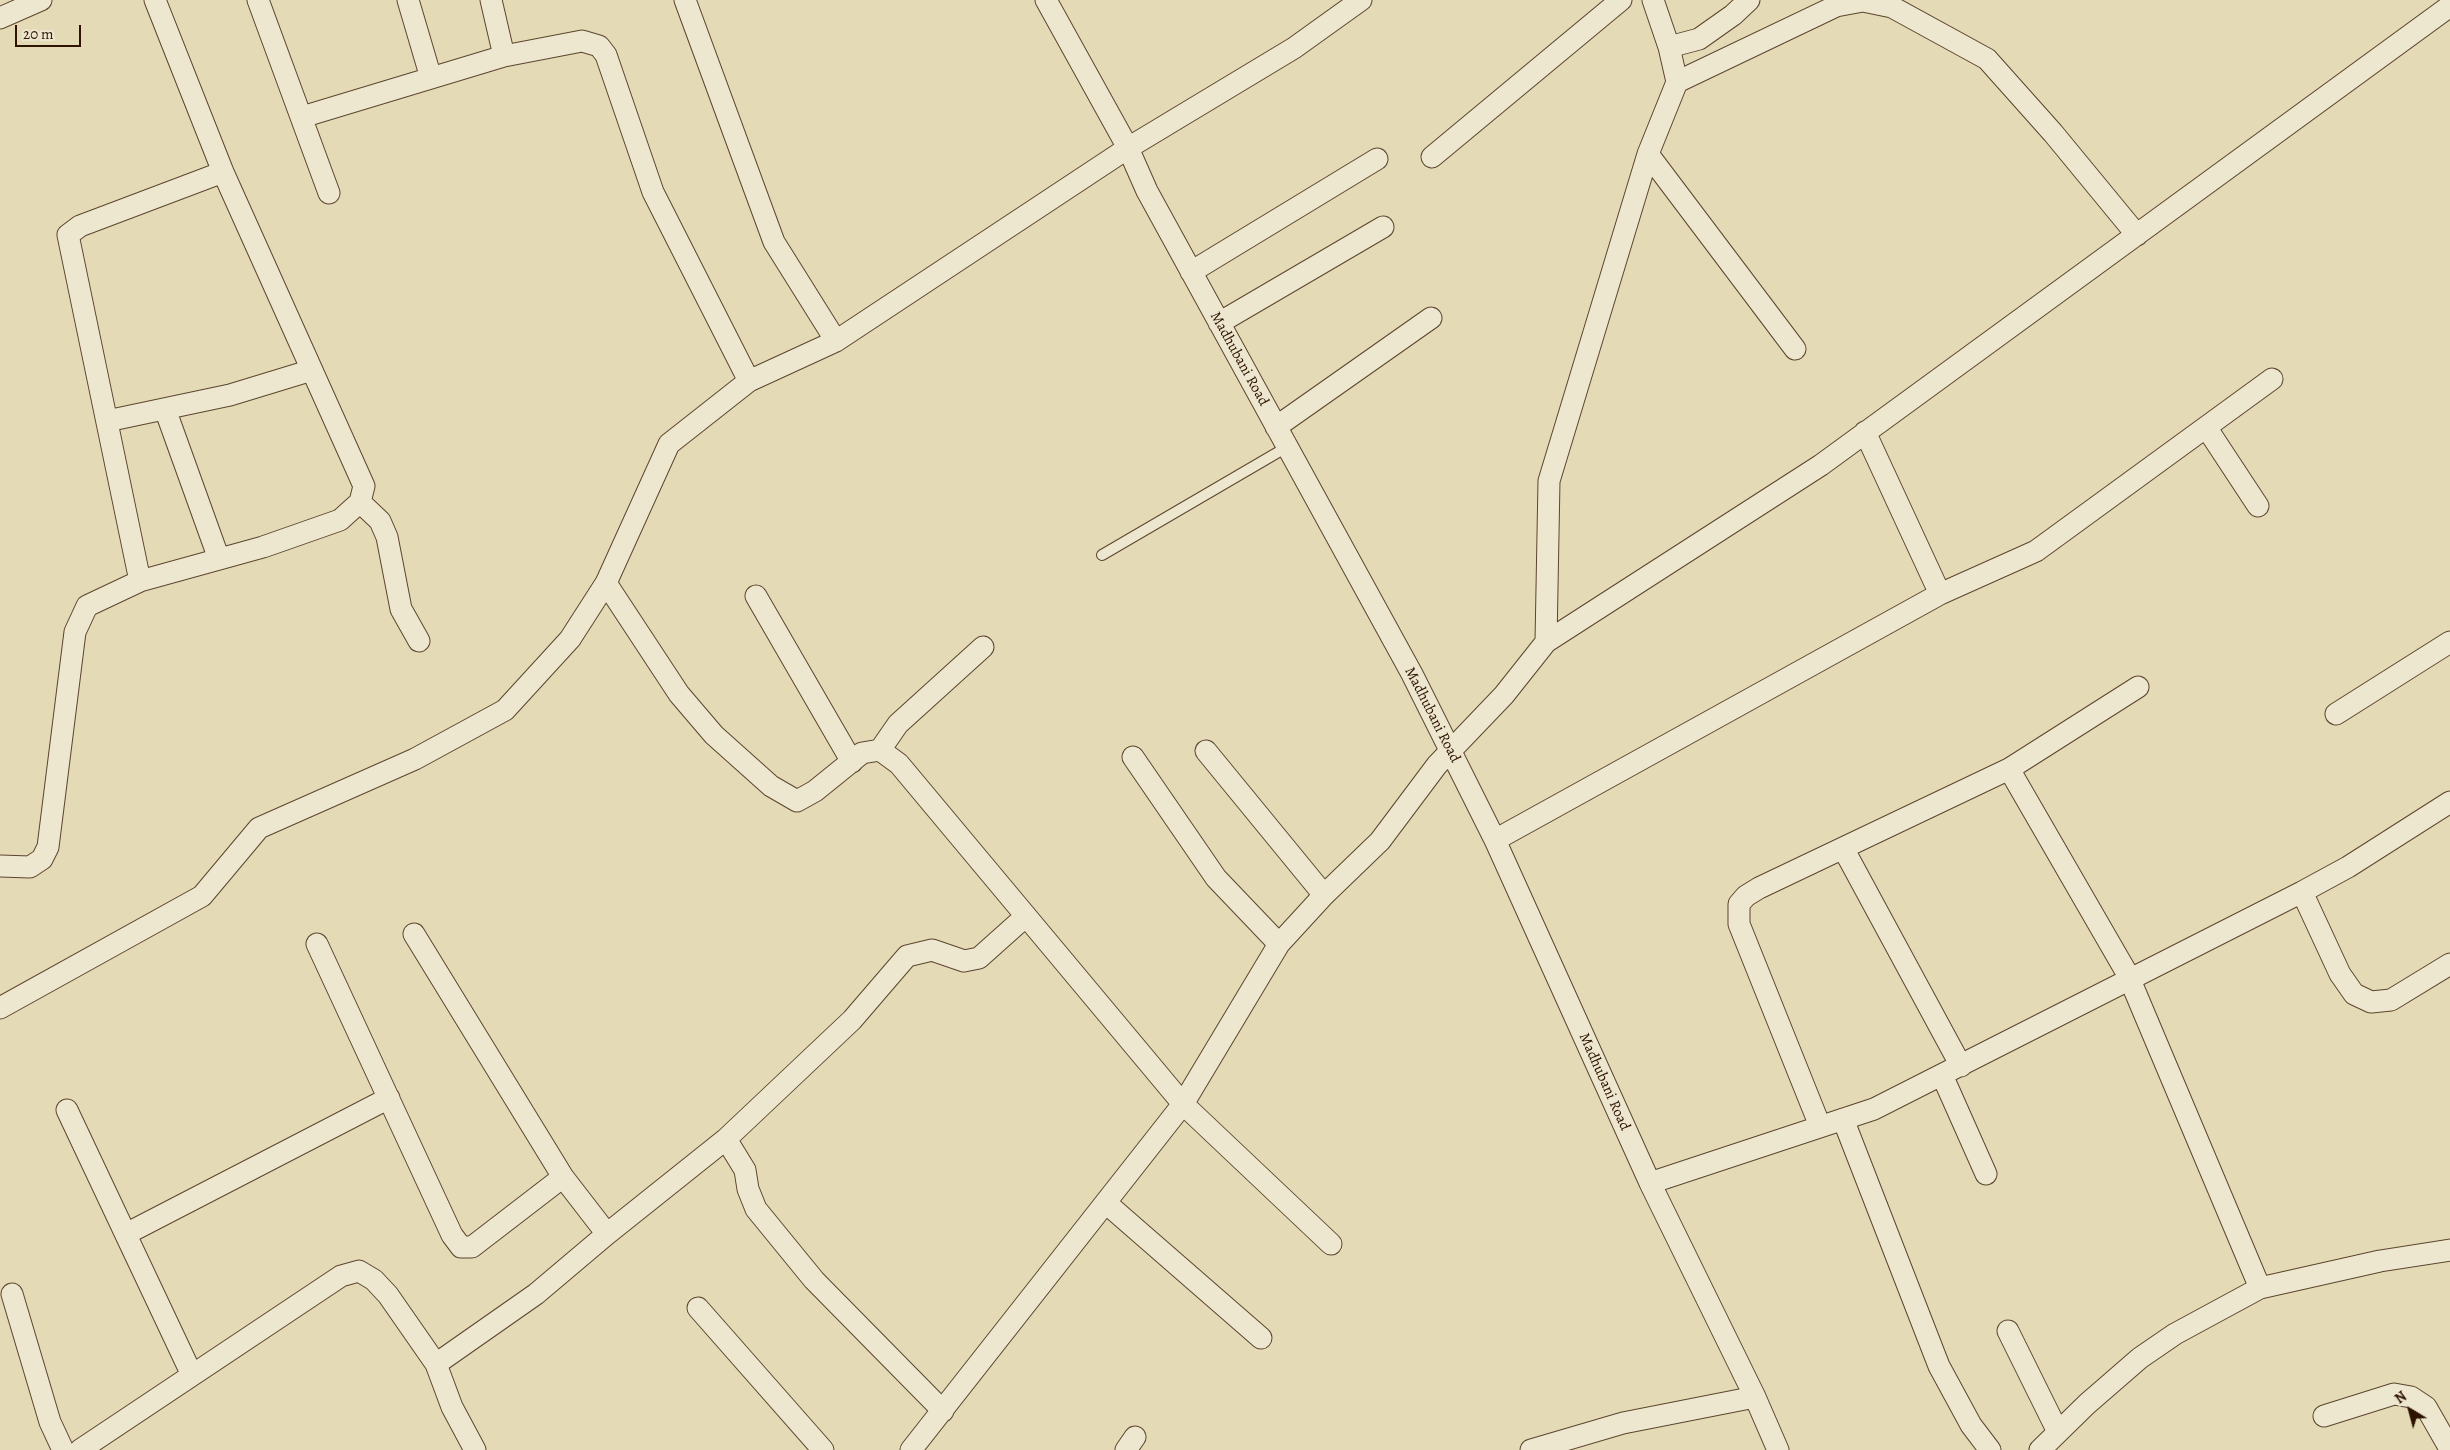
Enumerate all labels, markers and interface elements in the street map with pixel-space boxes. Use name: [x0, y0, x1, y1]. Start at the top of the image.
scale bar: [18, 15, 84, 47]
text: 20 m: [23, 24, 54, 44]
street label: Madhubani Road: [1206, 309, 1272, 409]
street label: Madhubani Road: [1400, 664, 1464, 766]
street label: Madhubani Road: [1574, 1030, 1634, 1134]
north arrow: [2385, 1385, 2435, 1435]
text: N: [2391, 1387, 2410, 1408]

